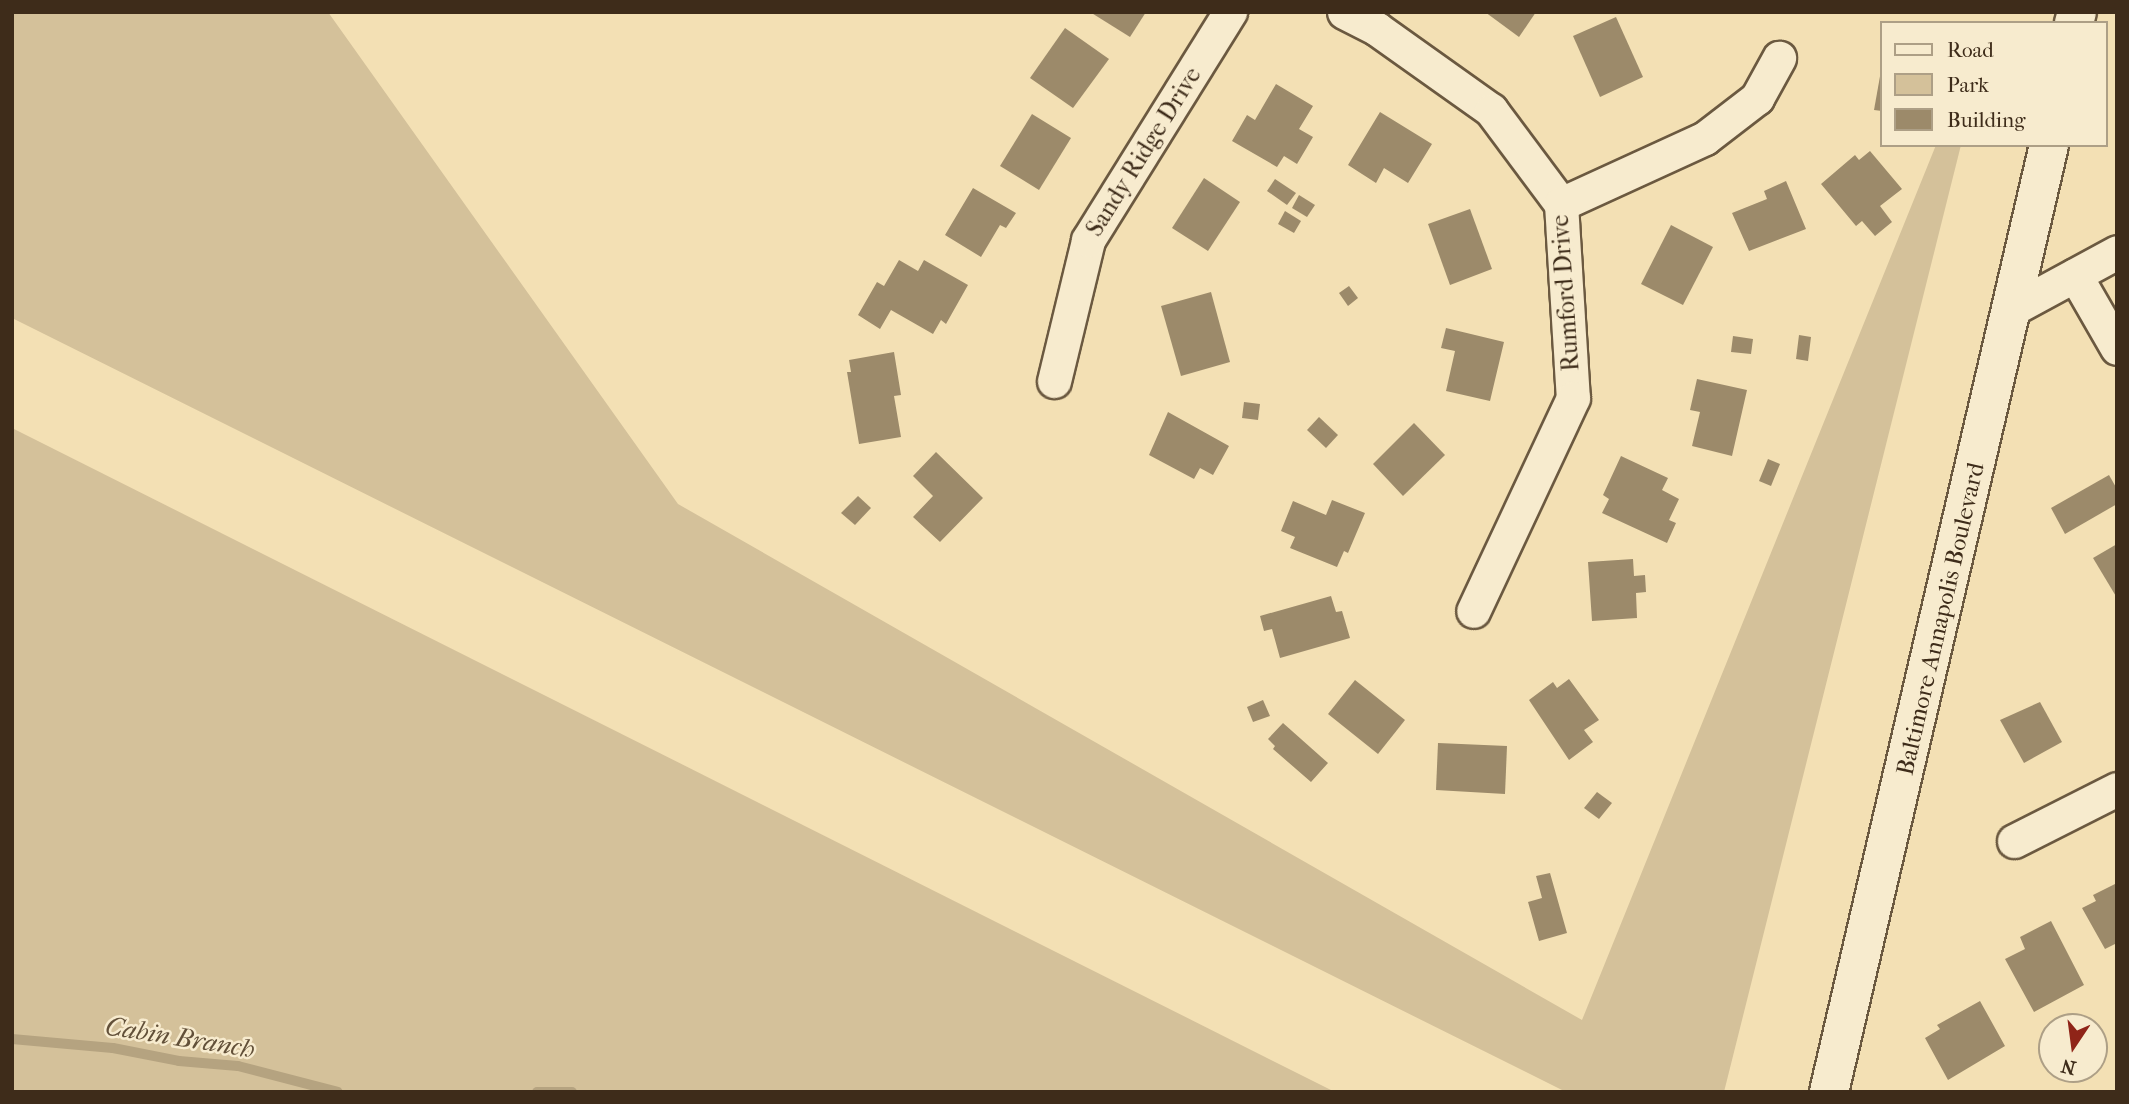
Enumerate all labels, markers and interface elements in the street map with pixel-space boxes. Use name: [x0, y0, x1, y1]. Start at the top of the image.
legend: [1881, 21, 2108, 147]
text: Road: [1947, 38, 1994, 62]
street label: Sandy Ridge Drive: [1080, 62, 1208, 242]
text: Park: [1947, 73, 1989, 97]
text: Building: [1947, 108, 2025, 132]
street label: Rumford Drive: [1546, 214, 1586, 372]
street label: Baltimore Annapolis Boulevard: [1891, 460, 1991, 778]
water label: Cabin Branch: [103, 1011, 257, 1065]
north arrow: [2038, 1013, 2108, 1083]
text: N: [2059, 1054, 2078, 1079]

